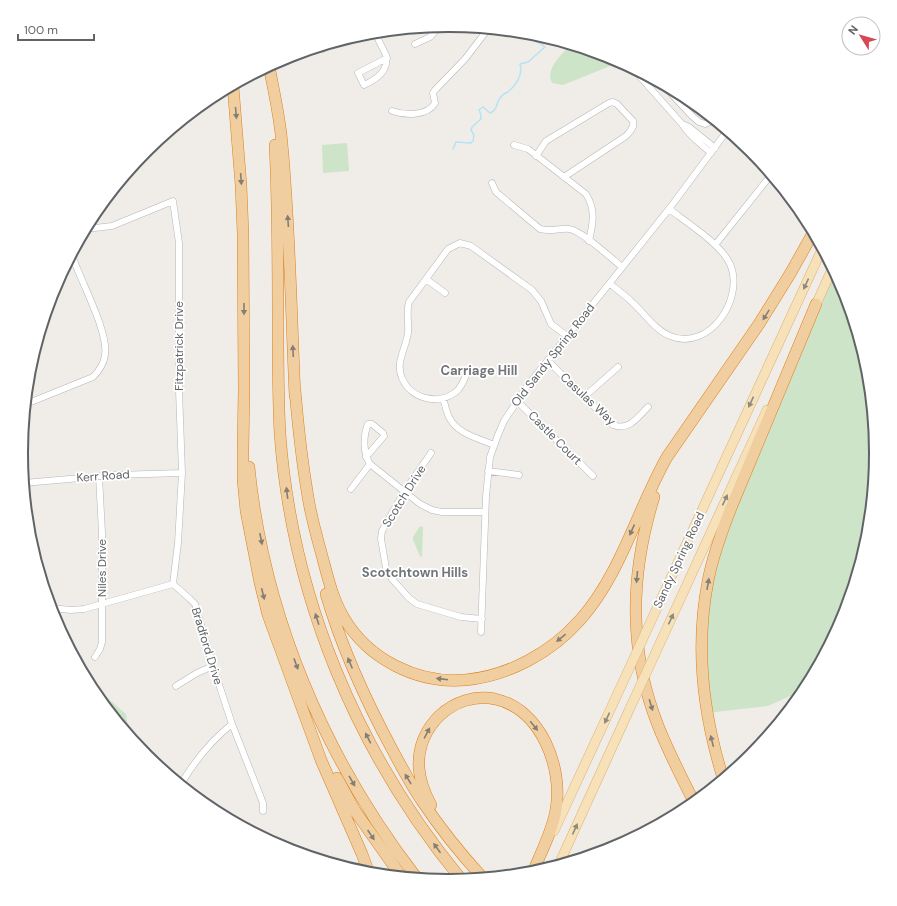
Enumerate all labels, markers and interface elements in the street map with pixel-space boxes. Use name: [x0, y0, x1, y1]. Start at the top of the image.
scale bar: [18, 16, 94, 42]
north arrow: [841, 16, 881, 56]
text: 100 m: [24, 22, 58, 38]
text: N: [845, 23, 861, 37]
one-way arrow: [232, 107, 239, 119]
one-way arrow: [238, 173, 245, 185]
one-way arrow: [285, 215, 292, 227]
one-way arrow: [802, 279, 808, 291]
street label: Old Sandy Spring Road: [508, 300, 598, 410]
street label: Fitzpatrick Drive: [171, 301, 187, 391]
one-way arrow: [241, 303, 247, 316]
one-way arrow: [762, 309, 769, 321]
one-way arrow: [289, 345, 296, 357]
district label: Carriage Hill: [440, 362, 518, 379]
street label: Casulas Way: [557, 369, 619, 429]
one-way arrow: [748, 397, 754, 408]
street label: Castle Court: [525, 408, 586, 469]
street label: Scotch Drive: [379, 462, 430, 530]
street label: Kerr Road: [76, 466, 130, 486]
one-way arrow: [284, 487, 290, 499]
one-way arrow: [722, 495, 728, 506]
street label: Sandy Spring Road: [650, 509, 708, 611]
one-way arrow: [629, 525, 635, 536]
one-way arrow: [258, 533, 264, 545]
street label: Niles Drive: [94, 539, 110, 597]
district label: Scotchtown Hills: [362, 564, 468, 581]
one-way arrow: [633, 571, 640, 583]
one-way arrow: [705, 578, 711, 590]
one-way arrow: [260, 588, 266, 601]
street label: Bradford Drive: [188, 605, 226, 687]
one-way arrow: [314, 612, 320, 624]
one-way arrow: [668, 613, 674, 624]
one-way arrow: [556, 634, 567, 642]
one-way arrow: [347, 657, 353, 668]
one-way arrow: [294, 658, 300, 670]
one-way arrow: [436, 676, 448, 683]
one-way arrow: [648, 700, 654, 712]
one-way arrow: [604, 712, 610, 723]
one-way arrow: [530, 721, 539, 732]
one-way arrow: [424, 727, 430, 738]
one-way arrow: [364, 733, 371, 744]
one-way arrow: [709, 734, 715, 747]
one-way arrow: [405, 773, 412, 785]
one-way arrow: [348, 775, 355, 787]
one-way arrow: [572, 823, 578, 834]
one-way arrow: [367, 830, 375, 840]
one-way arrow: [433, 843, 441, 854]

